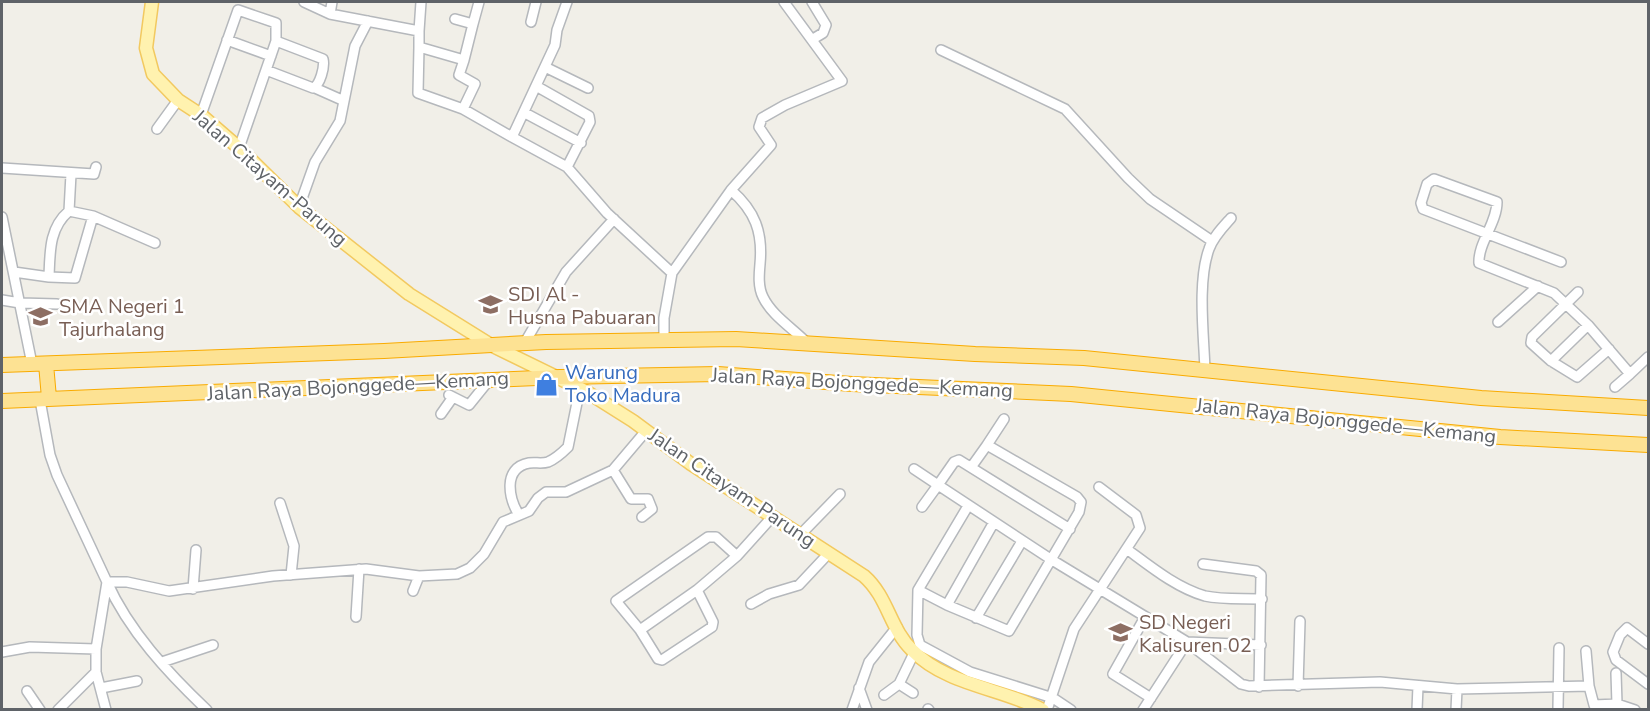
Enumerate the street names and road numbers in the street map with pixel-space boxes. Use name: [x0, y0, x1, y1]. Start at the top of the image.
street label: Jalan Citayam-Parung: [186, 103, 353, 253]
street label: Jalan Raya Bojonggede—Kemang: [710, 362, 1013, 404]
street label: Jalan Raya Bojonggede—Kemang: [206, 365, 509, 407]
street label: Jalan Raya Bojonggede—Kemang: [1193, 392, 1498, 450]
street label: Jalan Citayam-Parung: [642, 421, 821, 554]

